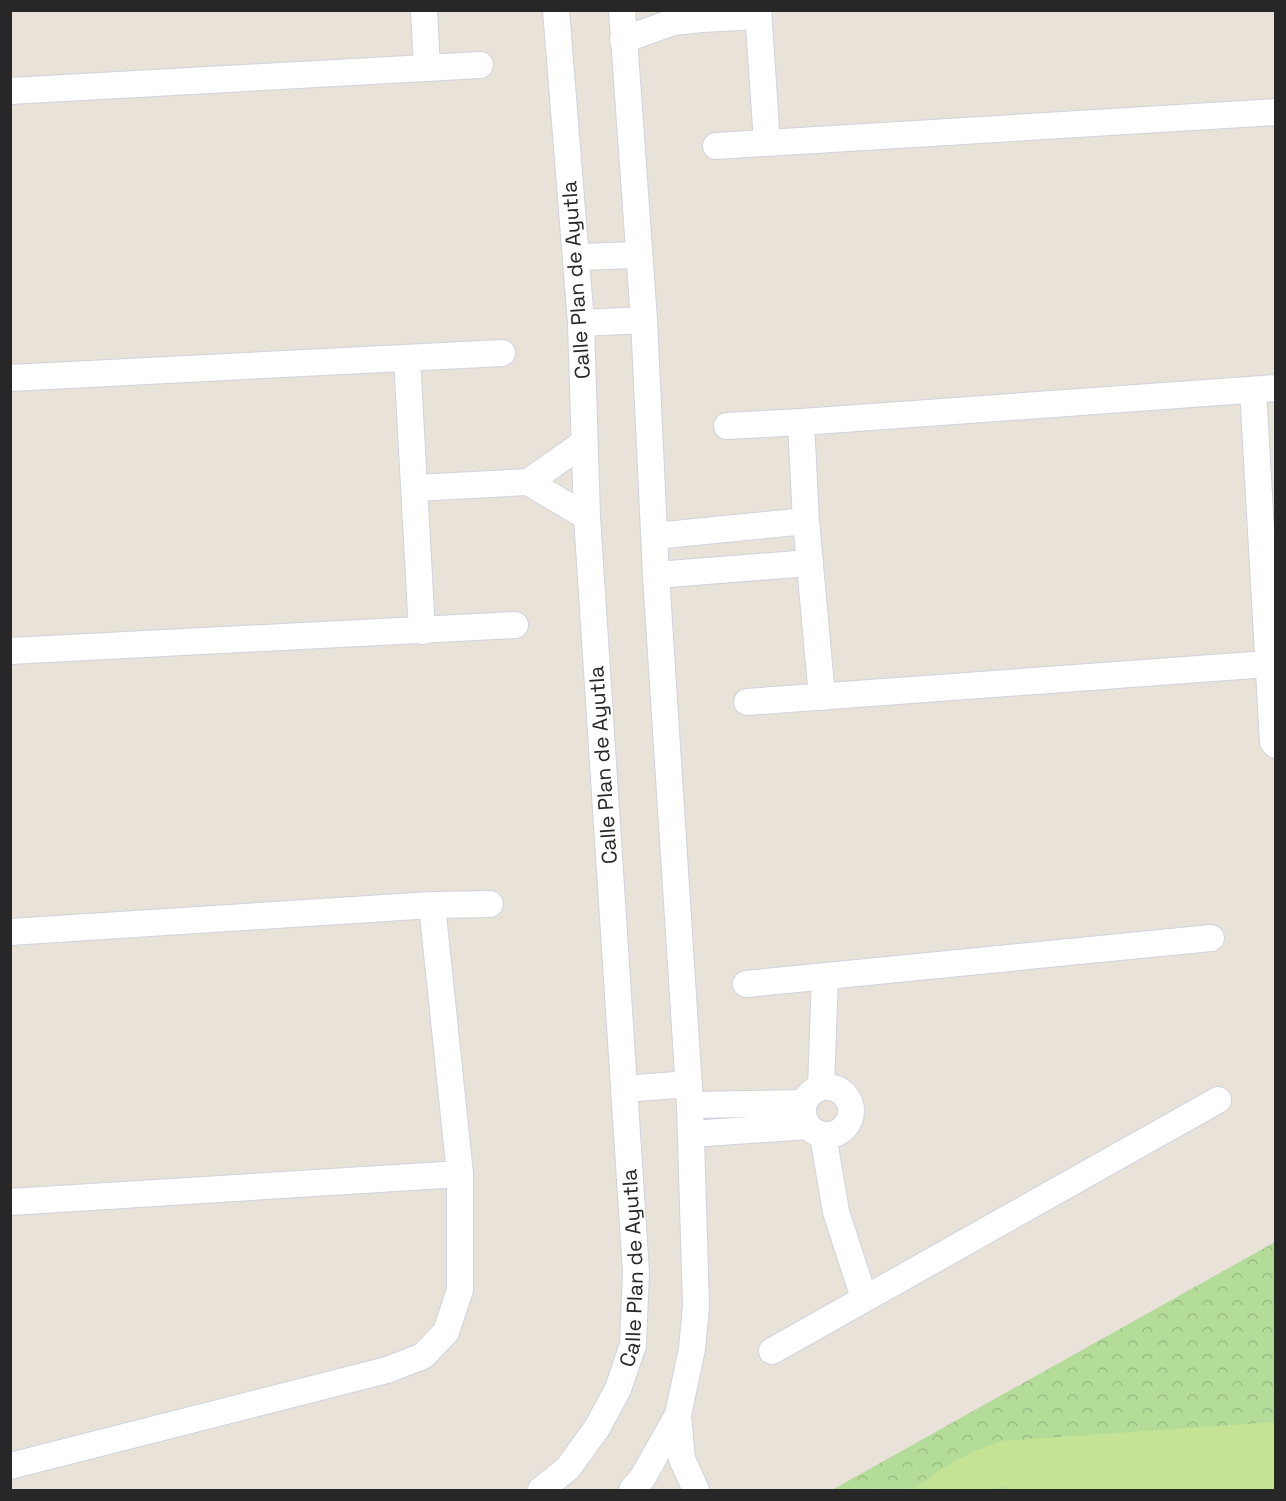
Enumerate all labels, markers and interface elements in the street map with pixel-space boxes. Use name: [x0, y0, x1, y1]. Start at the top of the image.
street label: Calle Plan de Ayutla: [555, 180, 596, 380]
street label: Calle Plan de Ayutla: [582, 665, 623, 865]
street label: Calle Plan de Ayutla: [613, 1168, 649, 1370]

